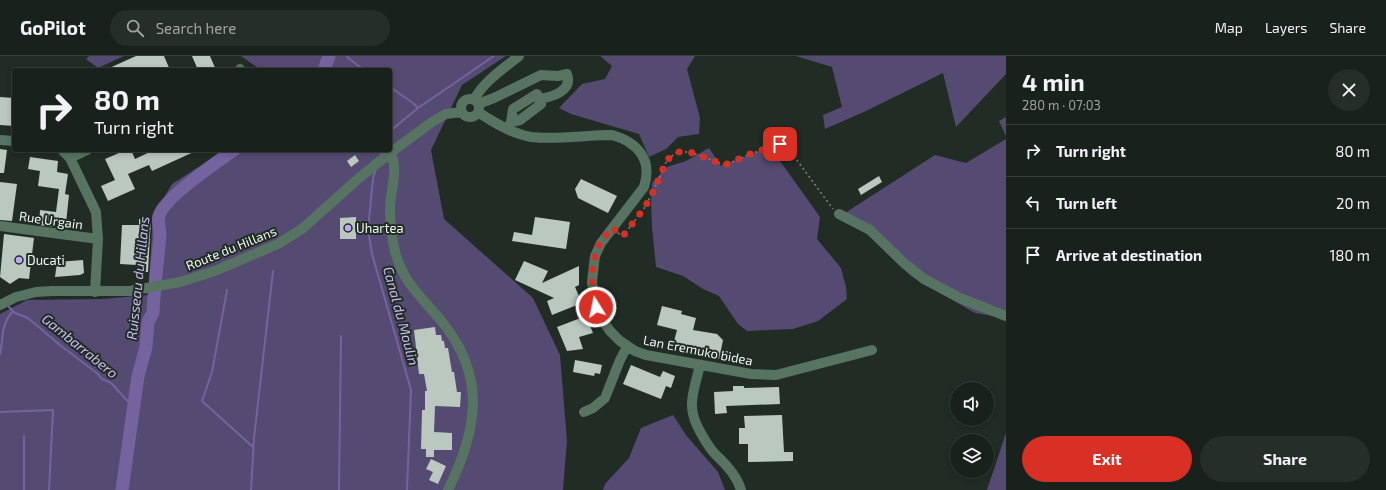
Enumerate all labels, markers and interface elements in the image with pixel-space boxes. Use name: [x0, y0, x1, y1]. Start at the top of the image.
search box: [110, 10, 390, 46]
text: GoPilot: [20, 16, 86, 39]
icon: search: [124, 17, 146, 39]
text: Search here: [156, 19, 236, 37]
text: Map: [1215, 19, 1243, 36]
text: Layers: [1265, 19, 1307, 36]
text: Share: [1329, 19, 1366, 36]
text: 4 min: [1022, 67, 1085, 96]
button: close: [1328, 69, 1370, 111]
text: 80 m: [94, 82, 160, 116]
icon: right: [28, 84, 80, 136]
text: 280 m · 07:03: [1022, 97, 1101, 113]
text: Turn right: [94, 116, 174, 138]
pin: [763, 127, 797, 161]
icon: arrive: [769, 133, 791, 155]
icon: right: [1022, 140, 1044, 162]
text: Turn right: [1056, 142, 1126, 160]
text: 80 m: [1335, 142, 1370, 160]
icon: left: [1022, 192, 1044, 214]
text: Turn left: [1056, 194, 1117, 212]
text: 20 m: [1336, 194, 1370, 212]
street label: Rue Urgain: [18, 208, 84, 232]
water label: Ruisseau du Hillans: [123, 215, 152, 341]
place label: Uhartea: [356, 220, 404, 236]
street label: Route du Hillans: [183, 223, 279, 273]
marker: Uhartea: [343, 223, 353, 233]
icon: arrive: [1022, 244, 1044, 266]
text: Arrive at destination: [1056, 246, 1202, 264]
text: 180 m: [1329, 246, 1370, 264]
place label: Ducati: [27, 252, 65, 268]
marker: Ducati: [14, 255, 24, 265]
water label: Canal du Moulin: [380, 265, 423, 367]
position arrow: [575, 286, 617, 328]
water label: Gambarrabero: [39, 310, 122, 382]
street label: Lan Eremuko bidea: [642, 332, 754, 368]
map controls: [950, 382, 994, 478]
button: sound: [950, 382, 994, 426]
button: layers: [950, 434, 994, 478]
button: Exit: [1022, 436, 1192, 482]
button: Share: [1200, 436, 1370, 482]

